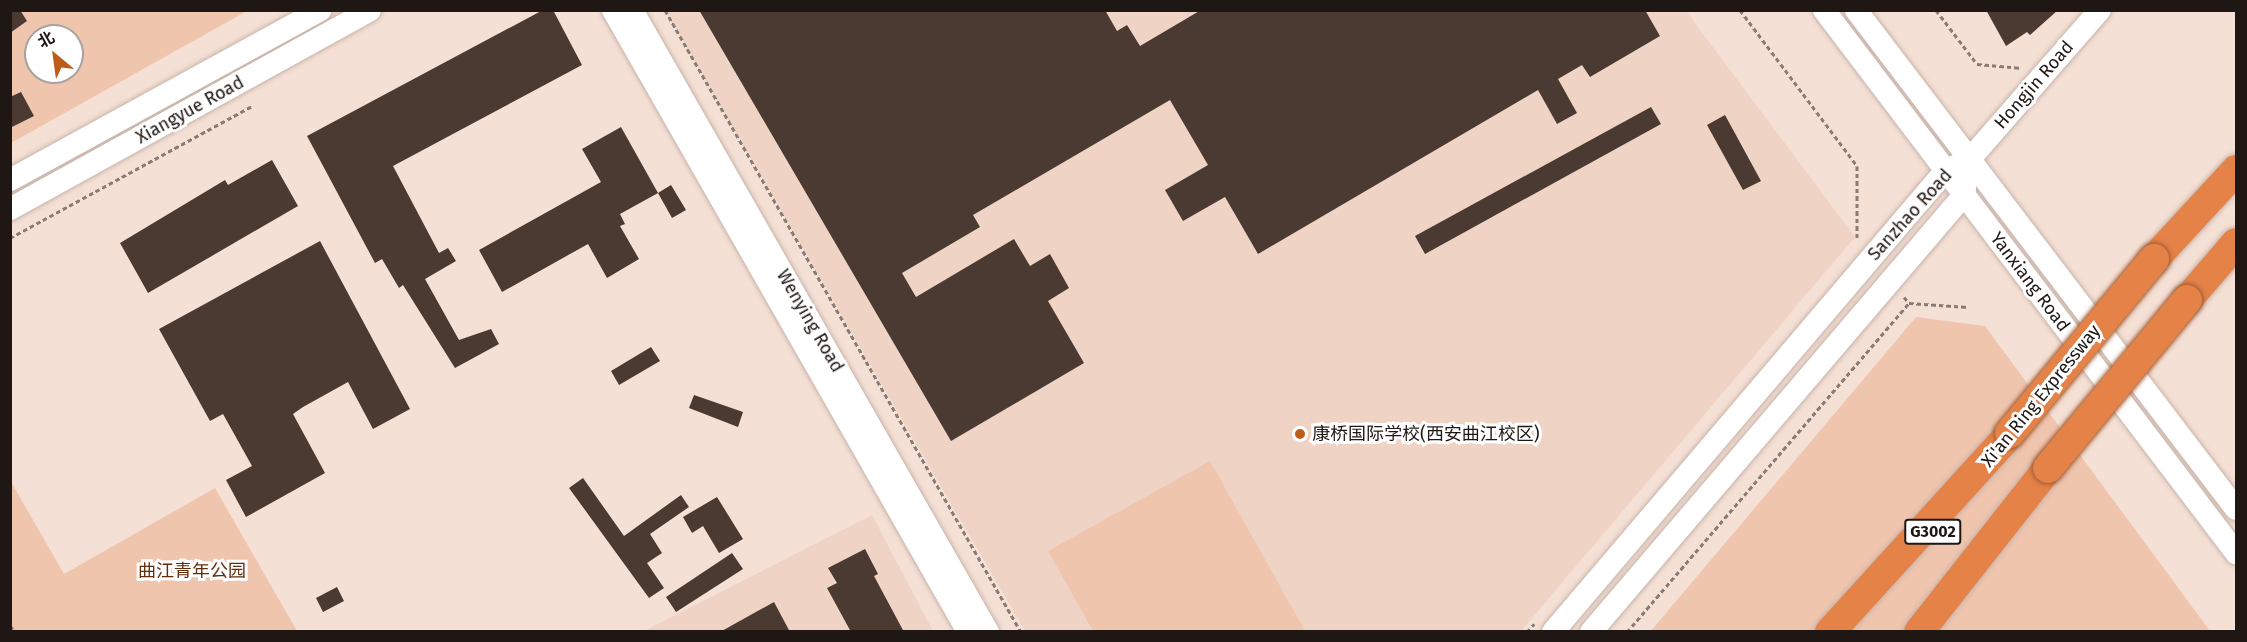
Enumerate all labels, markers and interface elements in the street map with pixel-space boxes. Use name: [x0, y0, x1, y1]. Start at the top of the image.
north arrow: [24, 24, 84, 84]
text: 北: [34, 27, 58, 52]
street label: Hongjin Road: [1990, 37, 2078, 133]
street label: Xiangyue Road: [132, 71, 248, 149]
street label: Sanzhao Road: [1863, 165, 1957, 265]
street label: Yanxiang Road: [1986, 228, 2074, 336]
street label: Wenying Road: [772, 266, 848, 376]
street label: Xi'an Ring Expressway: [1977, 320, 2105, 472]
place label: 康桥国际学校(西安曲江校区): [1312, 423, 1540, 445]
marker: 康桥国际学校(西安曲江校区): [1293, 427, 1307, 441]
road number: G3002: [1903, 519, 1963, 545]
park label: 曲江青年公园: [138, 560, 246, 582]

